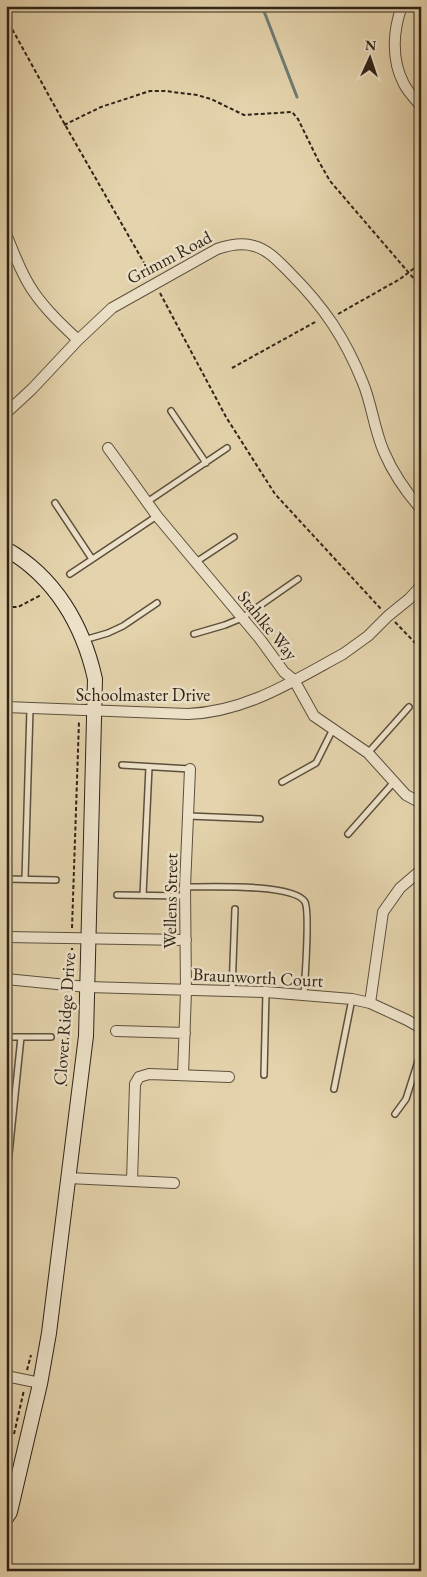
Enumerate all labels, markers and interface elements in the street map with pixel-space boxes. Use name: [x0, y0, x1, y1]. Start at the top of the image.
north arrow: [344, 32, 394, 82]
text: N: [365, 36, 377, 54]
street label: Grimm Road: [123, 225, 216, 289]
street label: Stahlke Way: [233, 585, 303, 665]
street label: Schoolmaster Drive: [76, 683, 210, 706]
street label: Wellens Street: [158, 853, 182, 949]
street label: Clover Ridge Drive: [48, 952, 80, 1086]
street label: Braunworth Court: [192, 962, 324, 992]

